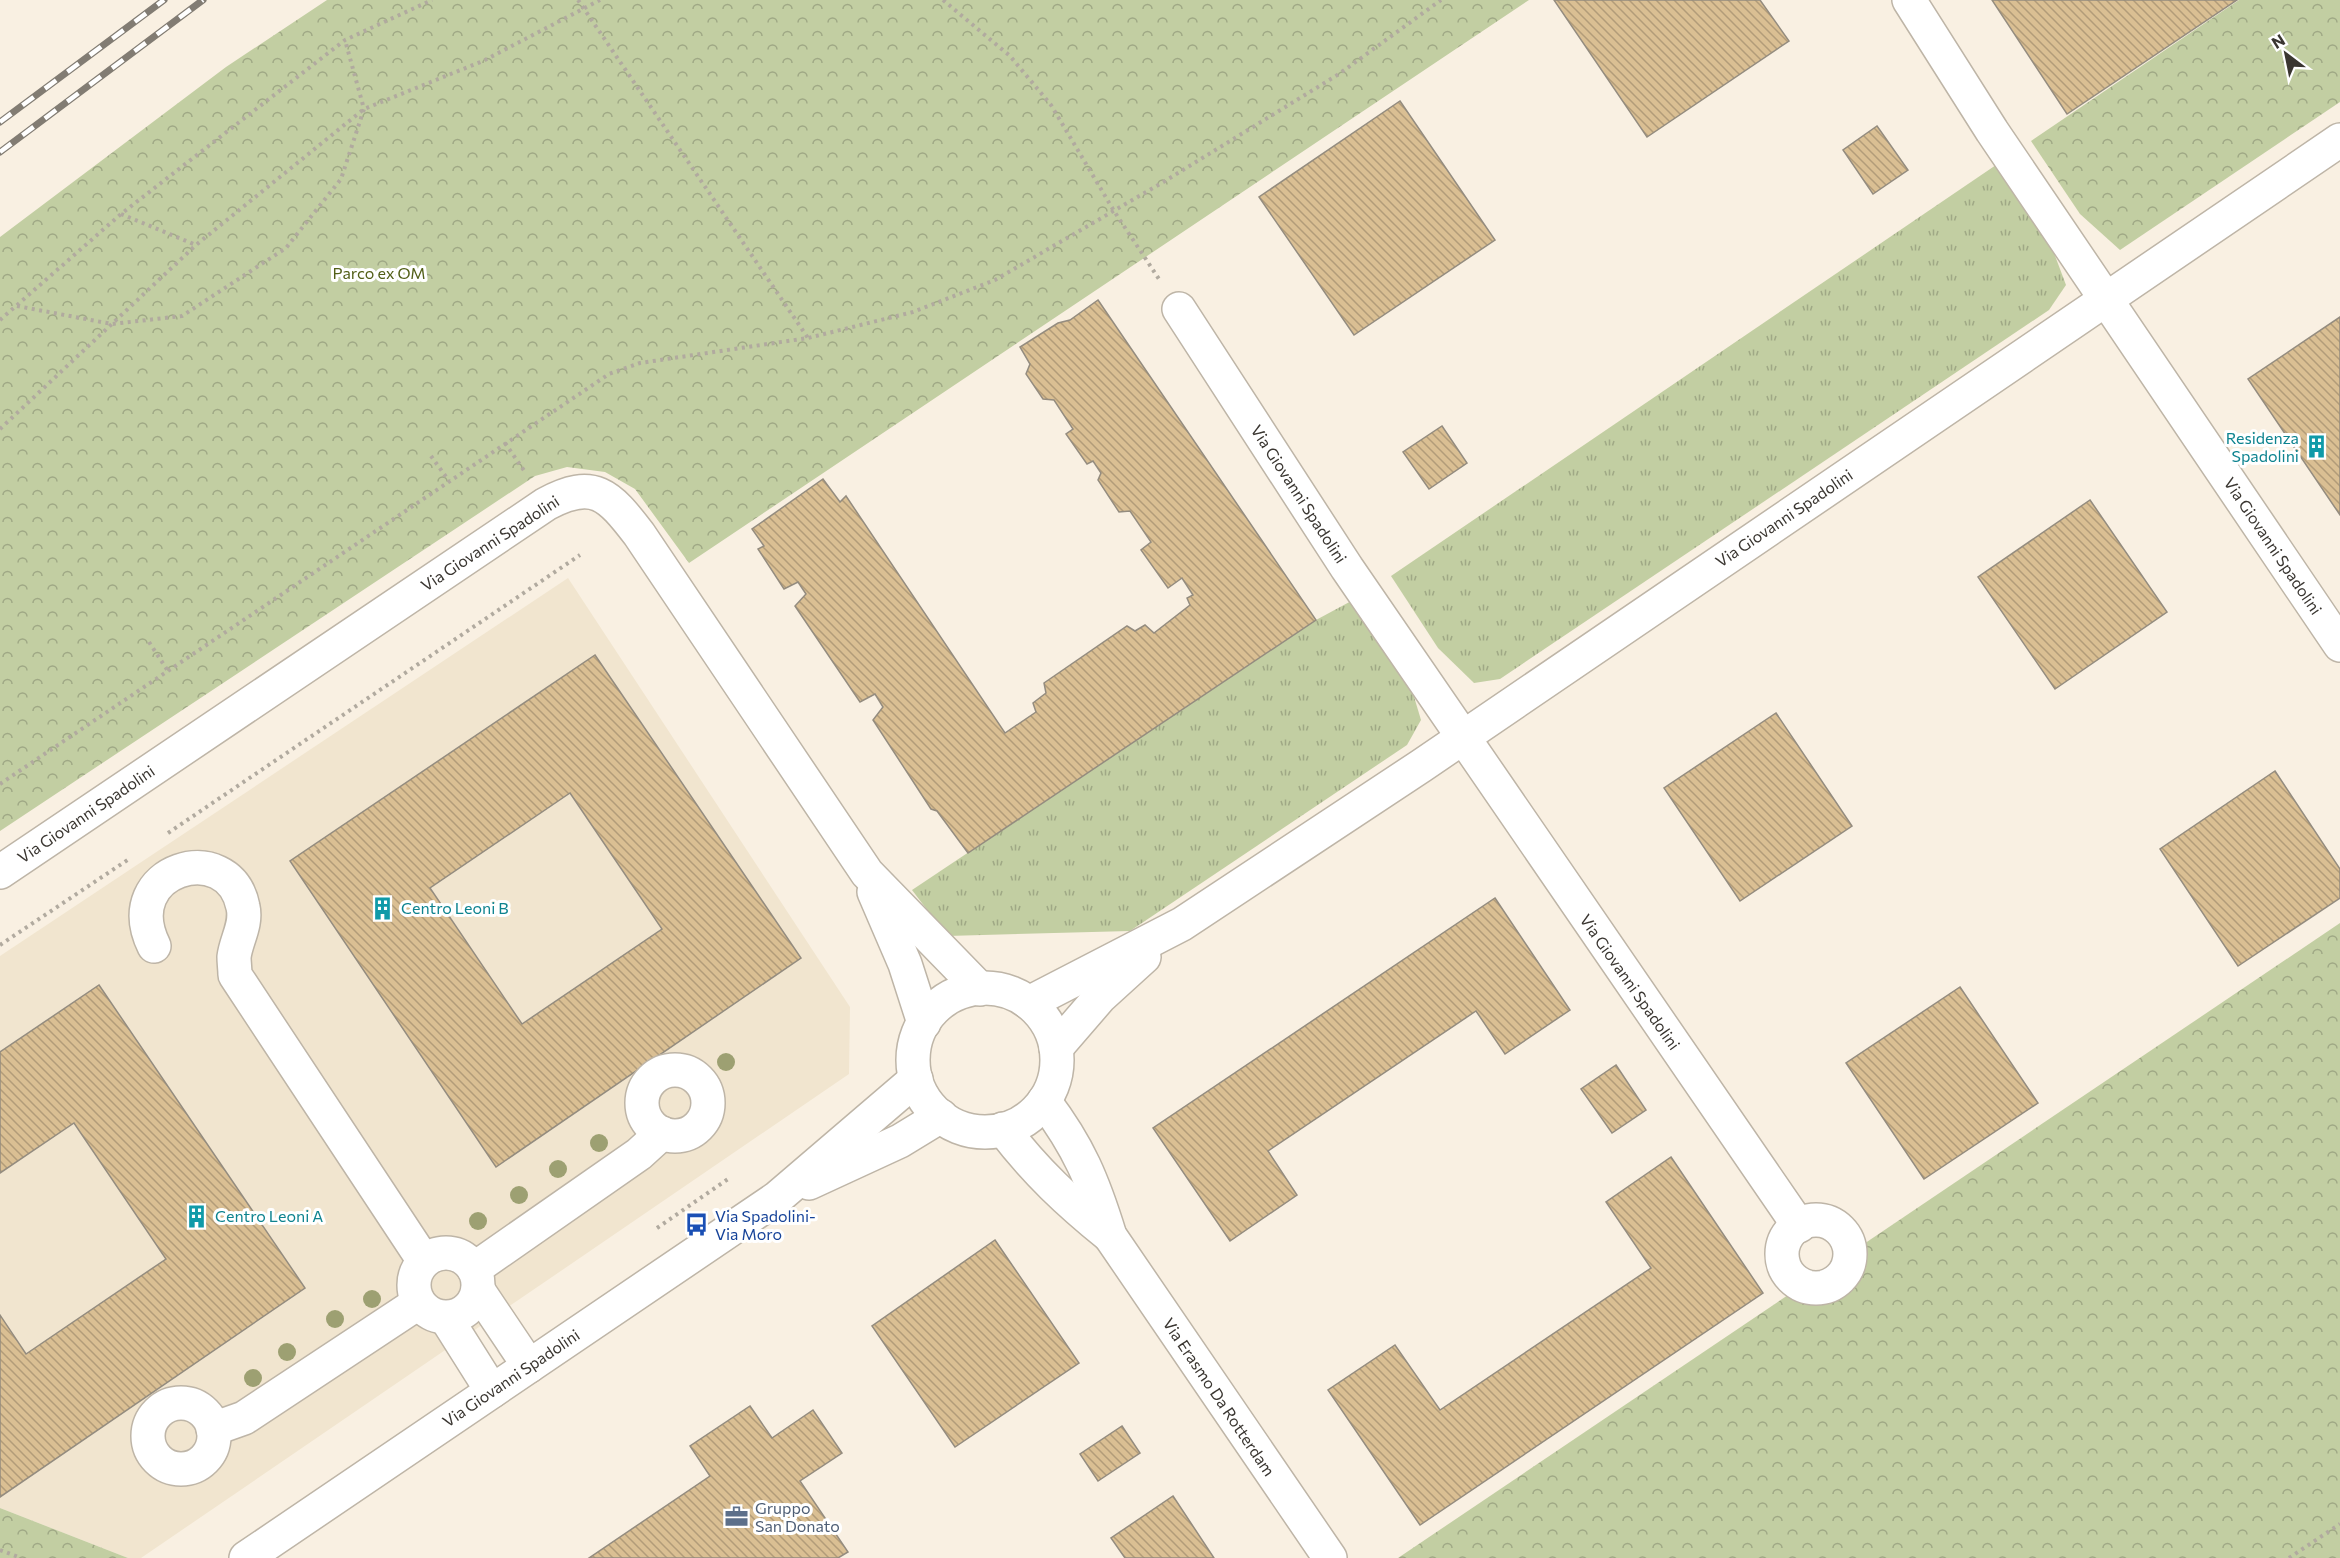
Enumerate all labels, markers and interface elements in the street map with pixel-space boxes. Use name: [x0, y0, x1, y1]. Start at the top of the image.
north arrow: [2256, 24, 2316, 84]
text: N: [2268, 30, 2288, 52]
park label: Parco ex OM: [332, 263, 426, 282]
street label: Via Giovanni Spadolini: [1248, 421, 1351, 566]
place label: Residenza Spadolini: [2226, 428, 2299, 465]
building icon: Residenza Spadolini: [2304, 434, 2330, 460]
street label: Via Giovanni Spadolini: [1712, 465, 1856, 570]
street label: Via Giovanni Spadolini: [2221, 474, 2326, 618]
street label: Via Giovanni Spadolini: [417, 491, 562, 594]
street label: Via Giovanni Spadolini: [14, 761, 158, 866]
building icon: Centro Leoni B: [370, 895, 396, 921]
place label: Centro Leoni B: [401, 898, 509, 917]
street label: Via Giovanni Spadolini: [1576, 910, 1684, 1053]
building icon: Centro Leoni A: [184, 1203, 210, 1229]
place label: Centro Leoni A: [215, 1206, 323, 1225]
place label: Via Spadolini- Via Moro: [715, 1206, 816, 1243]
bus stop icon: Via Spadolini- Via Moro: [684, 1212, 710, 1238]
street label: Via Erasmo Da Rotterdam: [1159, 1314, 1279, 1479]
street label: Via Giovanni Spadolini: [439, 1325, 583, 1430]
place label: Gruppo San Donato: [755, 1498, 840, 1535]
office icon: Gruppo San Donato: [724, 1504, 750, 1530]

